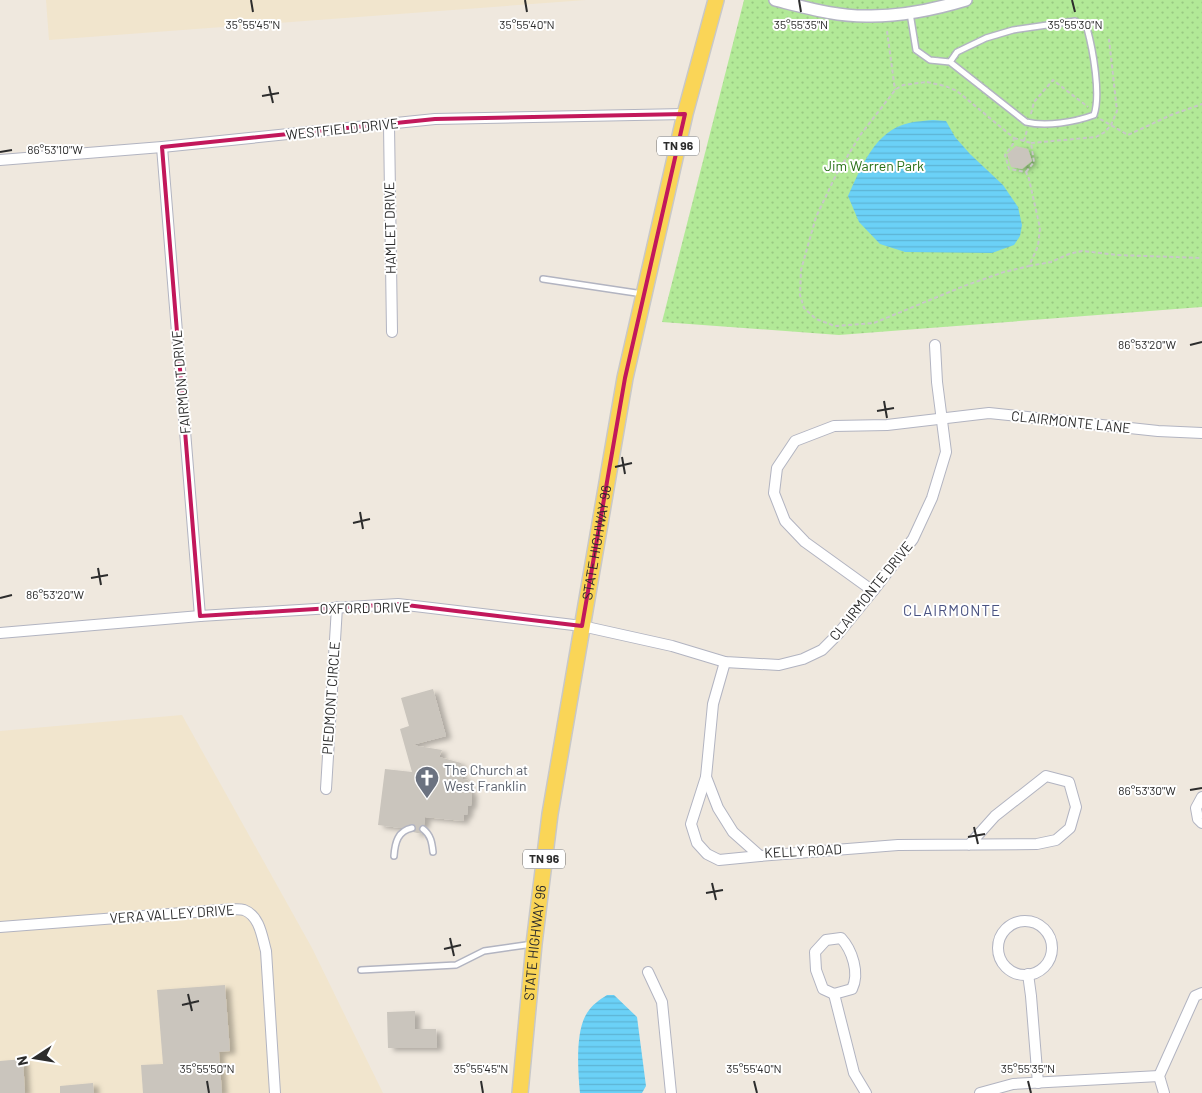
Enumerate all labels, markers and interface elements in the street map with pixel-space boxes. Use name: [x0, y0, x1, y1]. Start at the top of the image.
text: 35°55'45"N: [226, 17, 280, 31]
text: 35°55'40"N: [499, 17, 555, 31]
text: 35°55'35"N: [774, 17, 828, 31]
text: 35°55'30"N: [1047, 17, 1103, 31]
street label: WESTFIELD DRIVE: [285, 114, 399, 143]
road number: TN 96: [657, 136, 699, 156]
text: 86°53'10"W: [27, 142, 83, 156]
park label: Jim Warren Park: [824, 157, 924, 174]
street label: HAMLET DRIVE: [380, 182, 399, 274]
street label: FAIRMONT DRIVE: [167, 329, 194, 435]
text: 86°53'20"W: [1118, 337, 1176, 351]
street label: CLAIRMONTE LANE: [1011, 407, 1132, 436]
street label: STATE HIGHWAY 96: [578, 484, 614, 601]
street label: CLAIRMONTE DRIVE: [825, 538, 916, 644]
text: 86°53'20"W: [26, 587, 84, 601]
street label: OXFORD DRIVE: [319, 598, 411, 617]
district label: CLAIRMONTE: [903, 601, 1001, 619]
street label: PIEDMONT CIRCLE: [318, 641, 343, 755]
place label: The Church at West Franklin: [444, 761, 528, 794]
church icon: The Church at West Franklin: [414, 765, 440, 799]
text: 86°53'30"W: [1118, 783, 1176, 797]
street label: KELLY ROAD: [764, 840, 842, 861]
road number: TN 96: [523, 850, 565, 869]
street label: STATE HIGHWAY 96: [520, 884, 549, 1001]
street label: VERA VALLEY DRIVE: [109, 901, 235, 926]
north arrow: [10, 1033, 60, 1083]
text: N: [13, 1054, 31, 1067]
text: 35°55'50"N: [179, 1061, 235, 1075]
text: 35°55'45"N: [454, 1061, 508, 1075]
text: 35°55'40"N: [726, 1061, 782, 1075]
text: 35°55'35"N: [1001, 1061, 1055, 1075]

